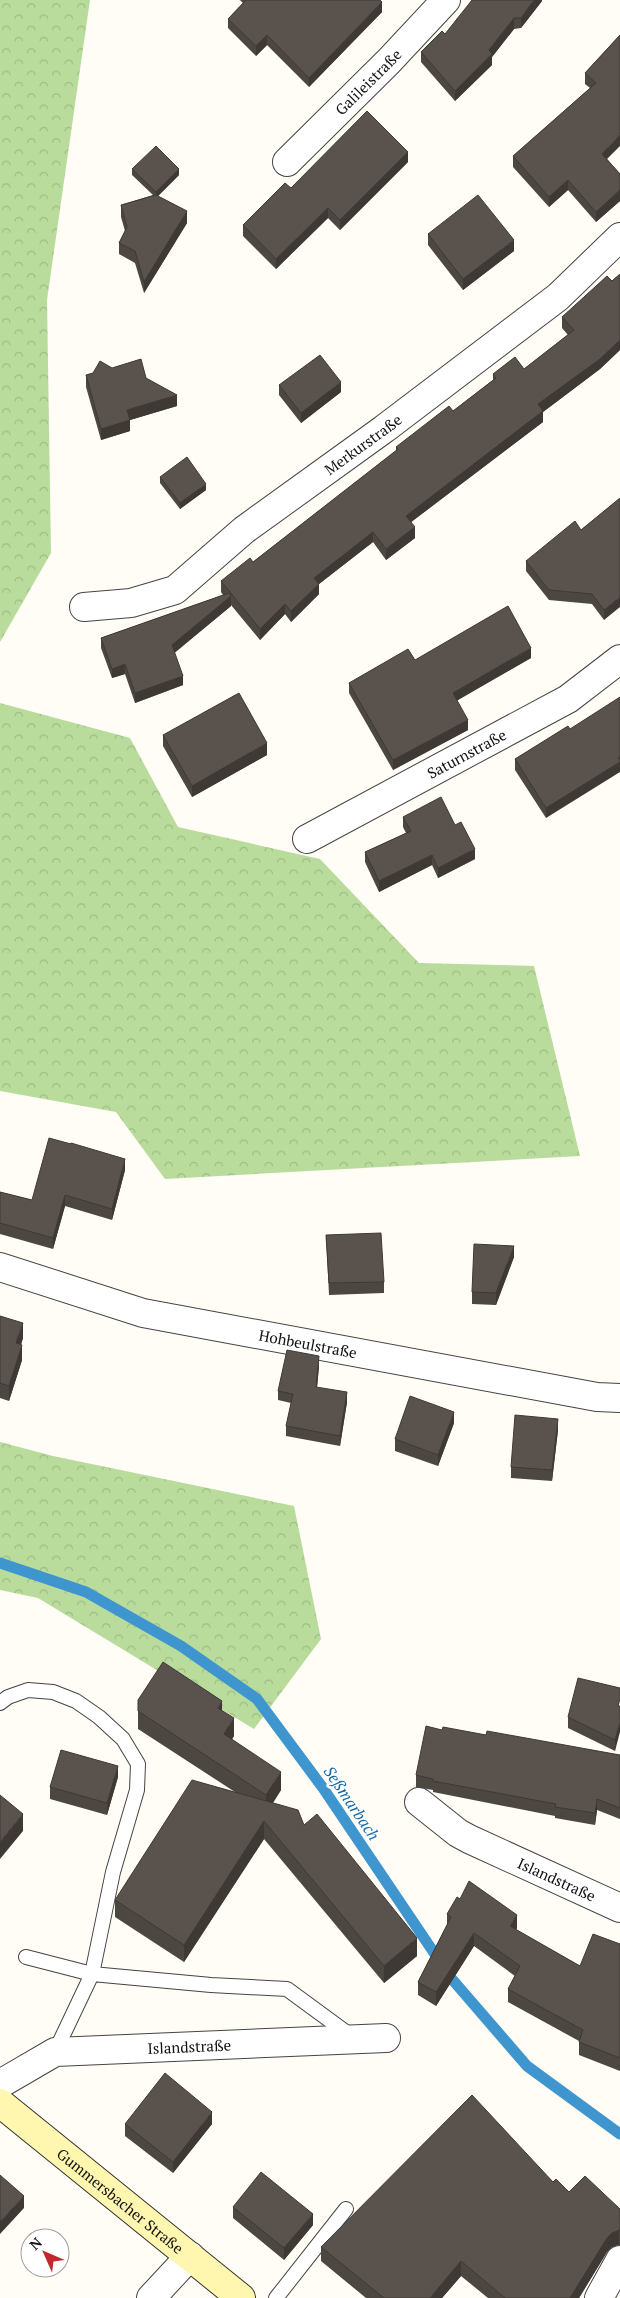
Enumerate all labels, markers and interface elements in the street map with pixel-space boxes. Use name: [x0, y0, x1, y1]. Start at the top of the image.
street label: Galileistraße: [330, 44, 406, 119]
street label: Merkurstraße: [320, 409, 405, 479]
street label: Saturnstraße: [423, 724, 510, 783]
street label: Hohbeulstraße: [257, 1325, 359, 1362]
water label: Seßmarbach: [319, 1761, 385, 1845]
street label: Islandstraße: [515, 1853, 599, 1906]
street label: Islandstraße: [147, 2035, 231, 2058]
street label: Gummersbacher Straße: [53, 2143, 188, 2258]
north arrow: [20, 2228, 70, 2278]
text: N: [25, 2233, 46, 2254]

